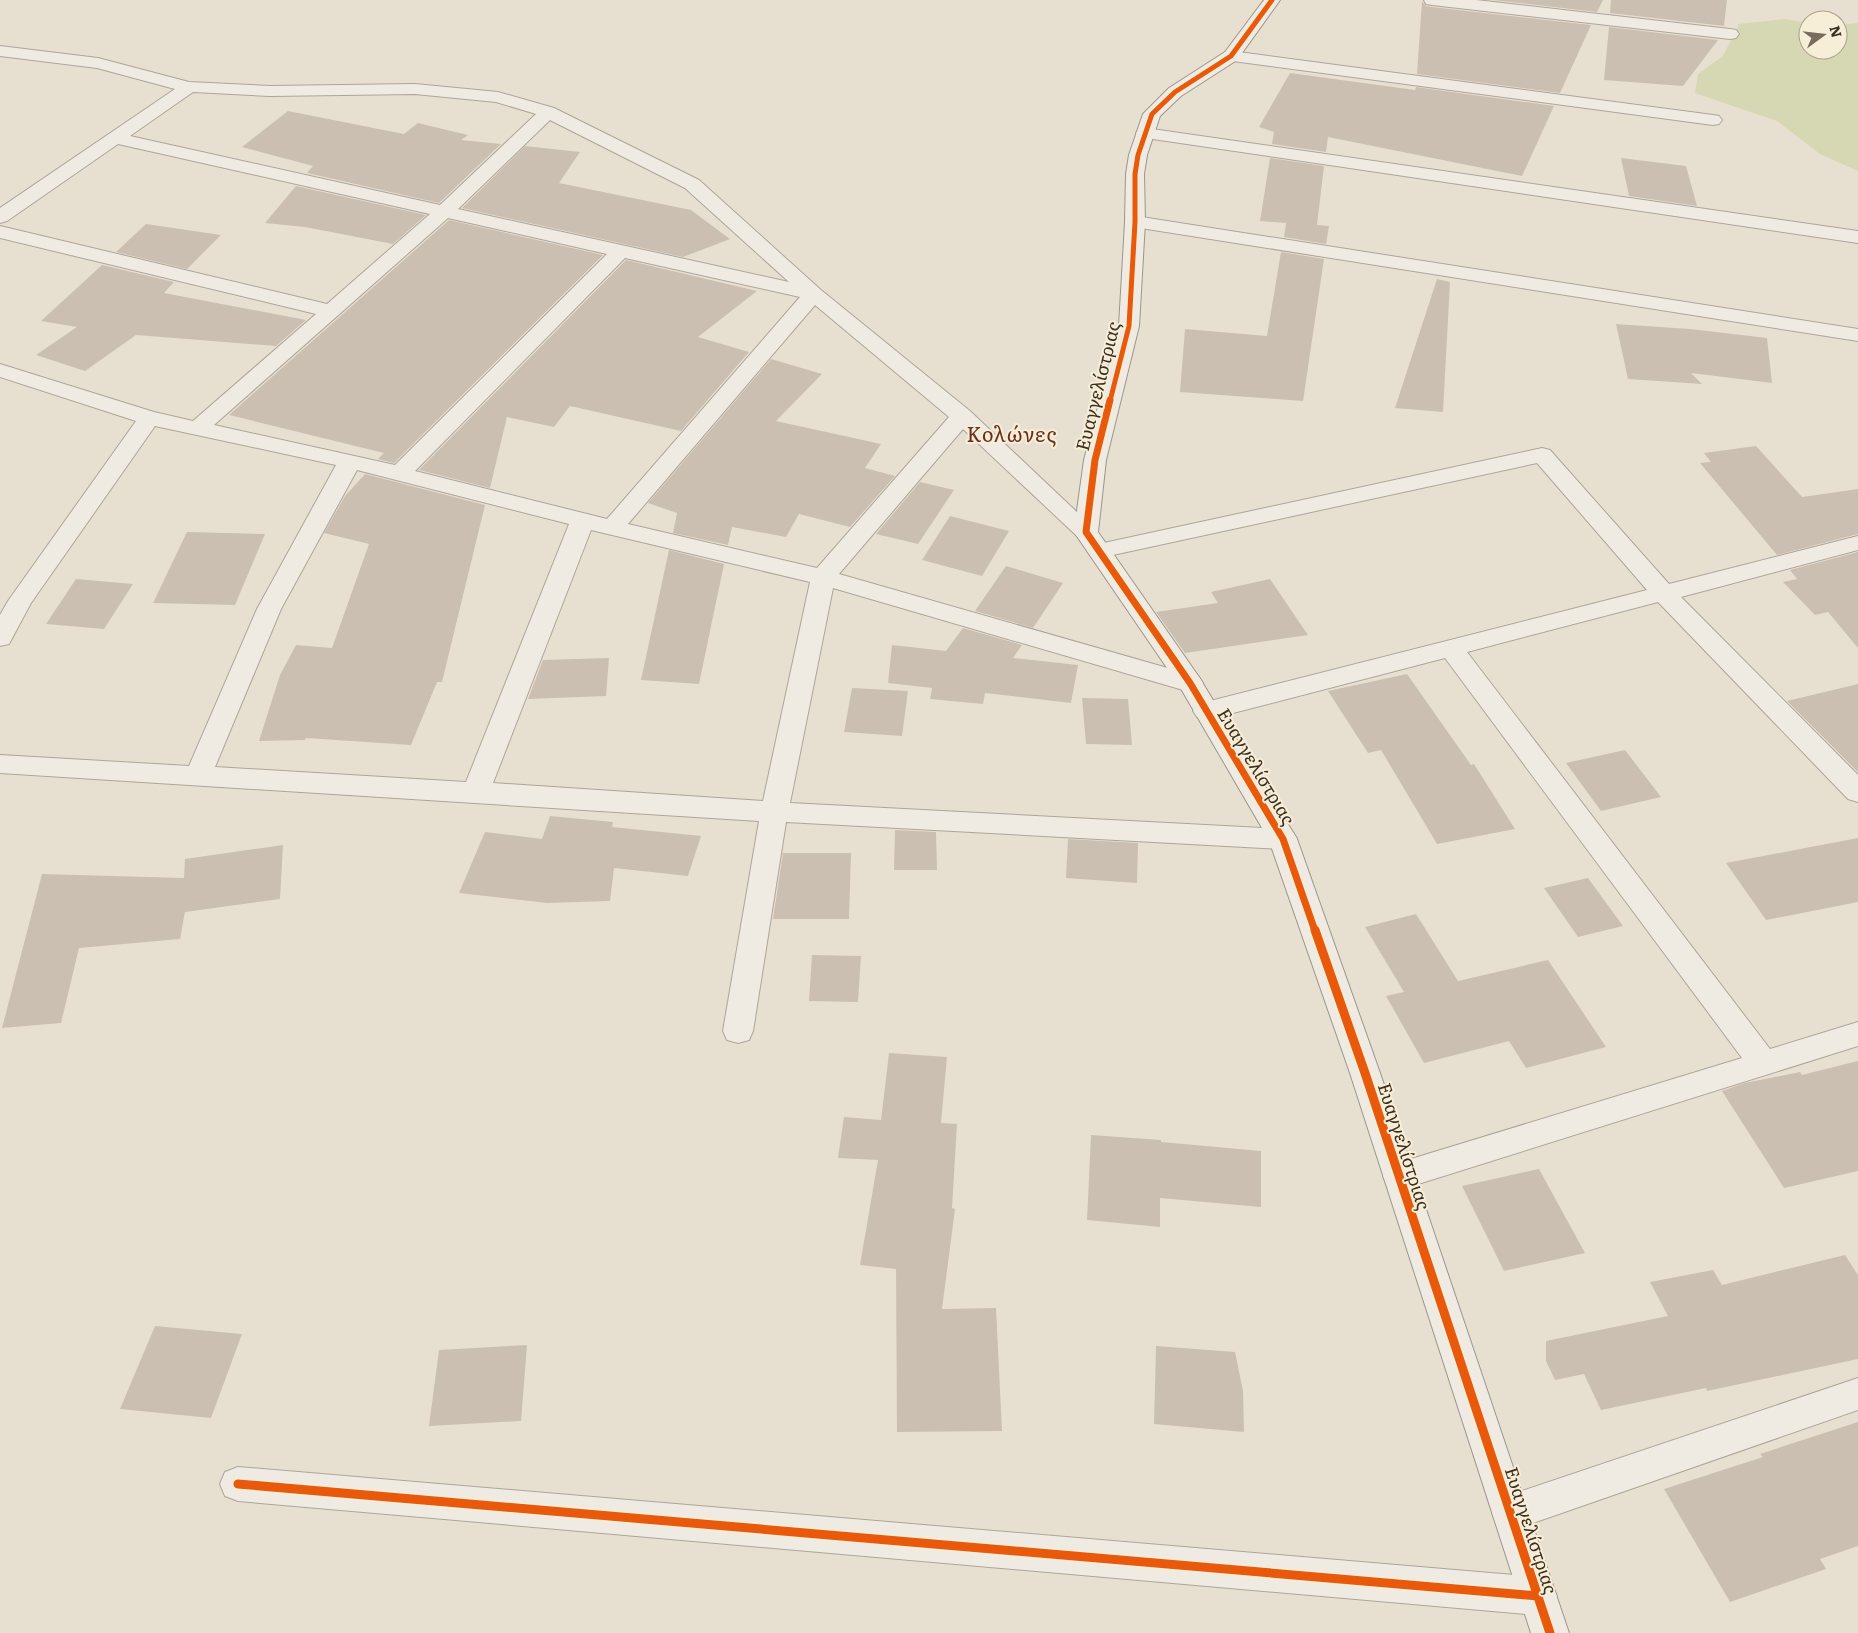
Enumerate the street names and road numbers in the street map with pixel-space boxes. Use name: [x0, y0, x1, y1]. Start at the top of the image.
street label: Ευαγγελίστριας: [1068, 319, 1126, 453]
street label: Ευαγγελίστριας: [1211, 702, 1303, 830]
street label: Ευαγγελίστριας: [1372, 1079, 1438, 1213]
street label: Ευαγγελίστριας: [1499, 1463, 1565, 1597]

